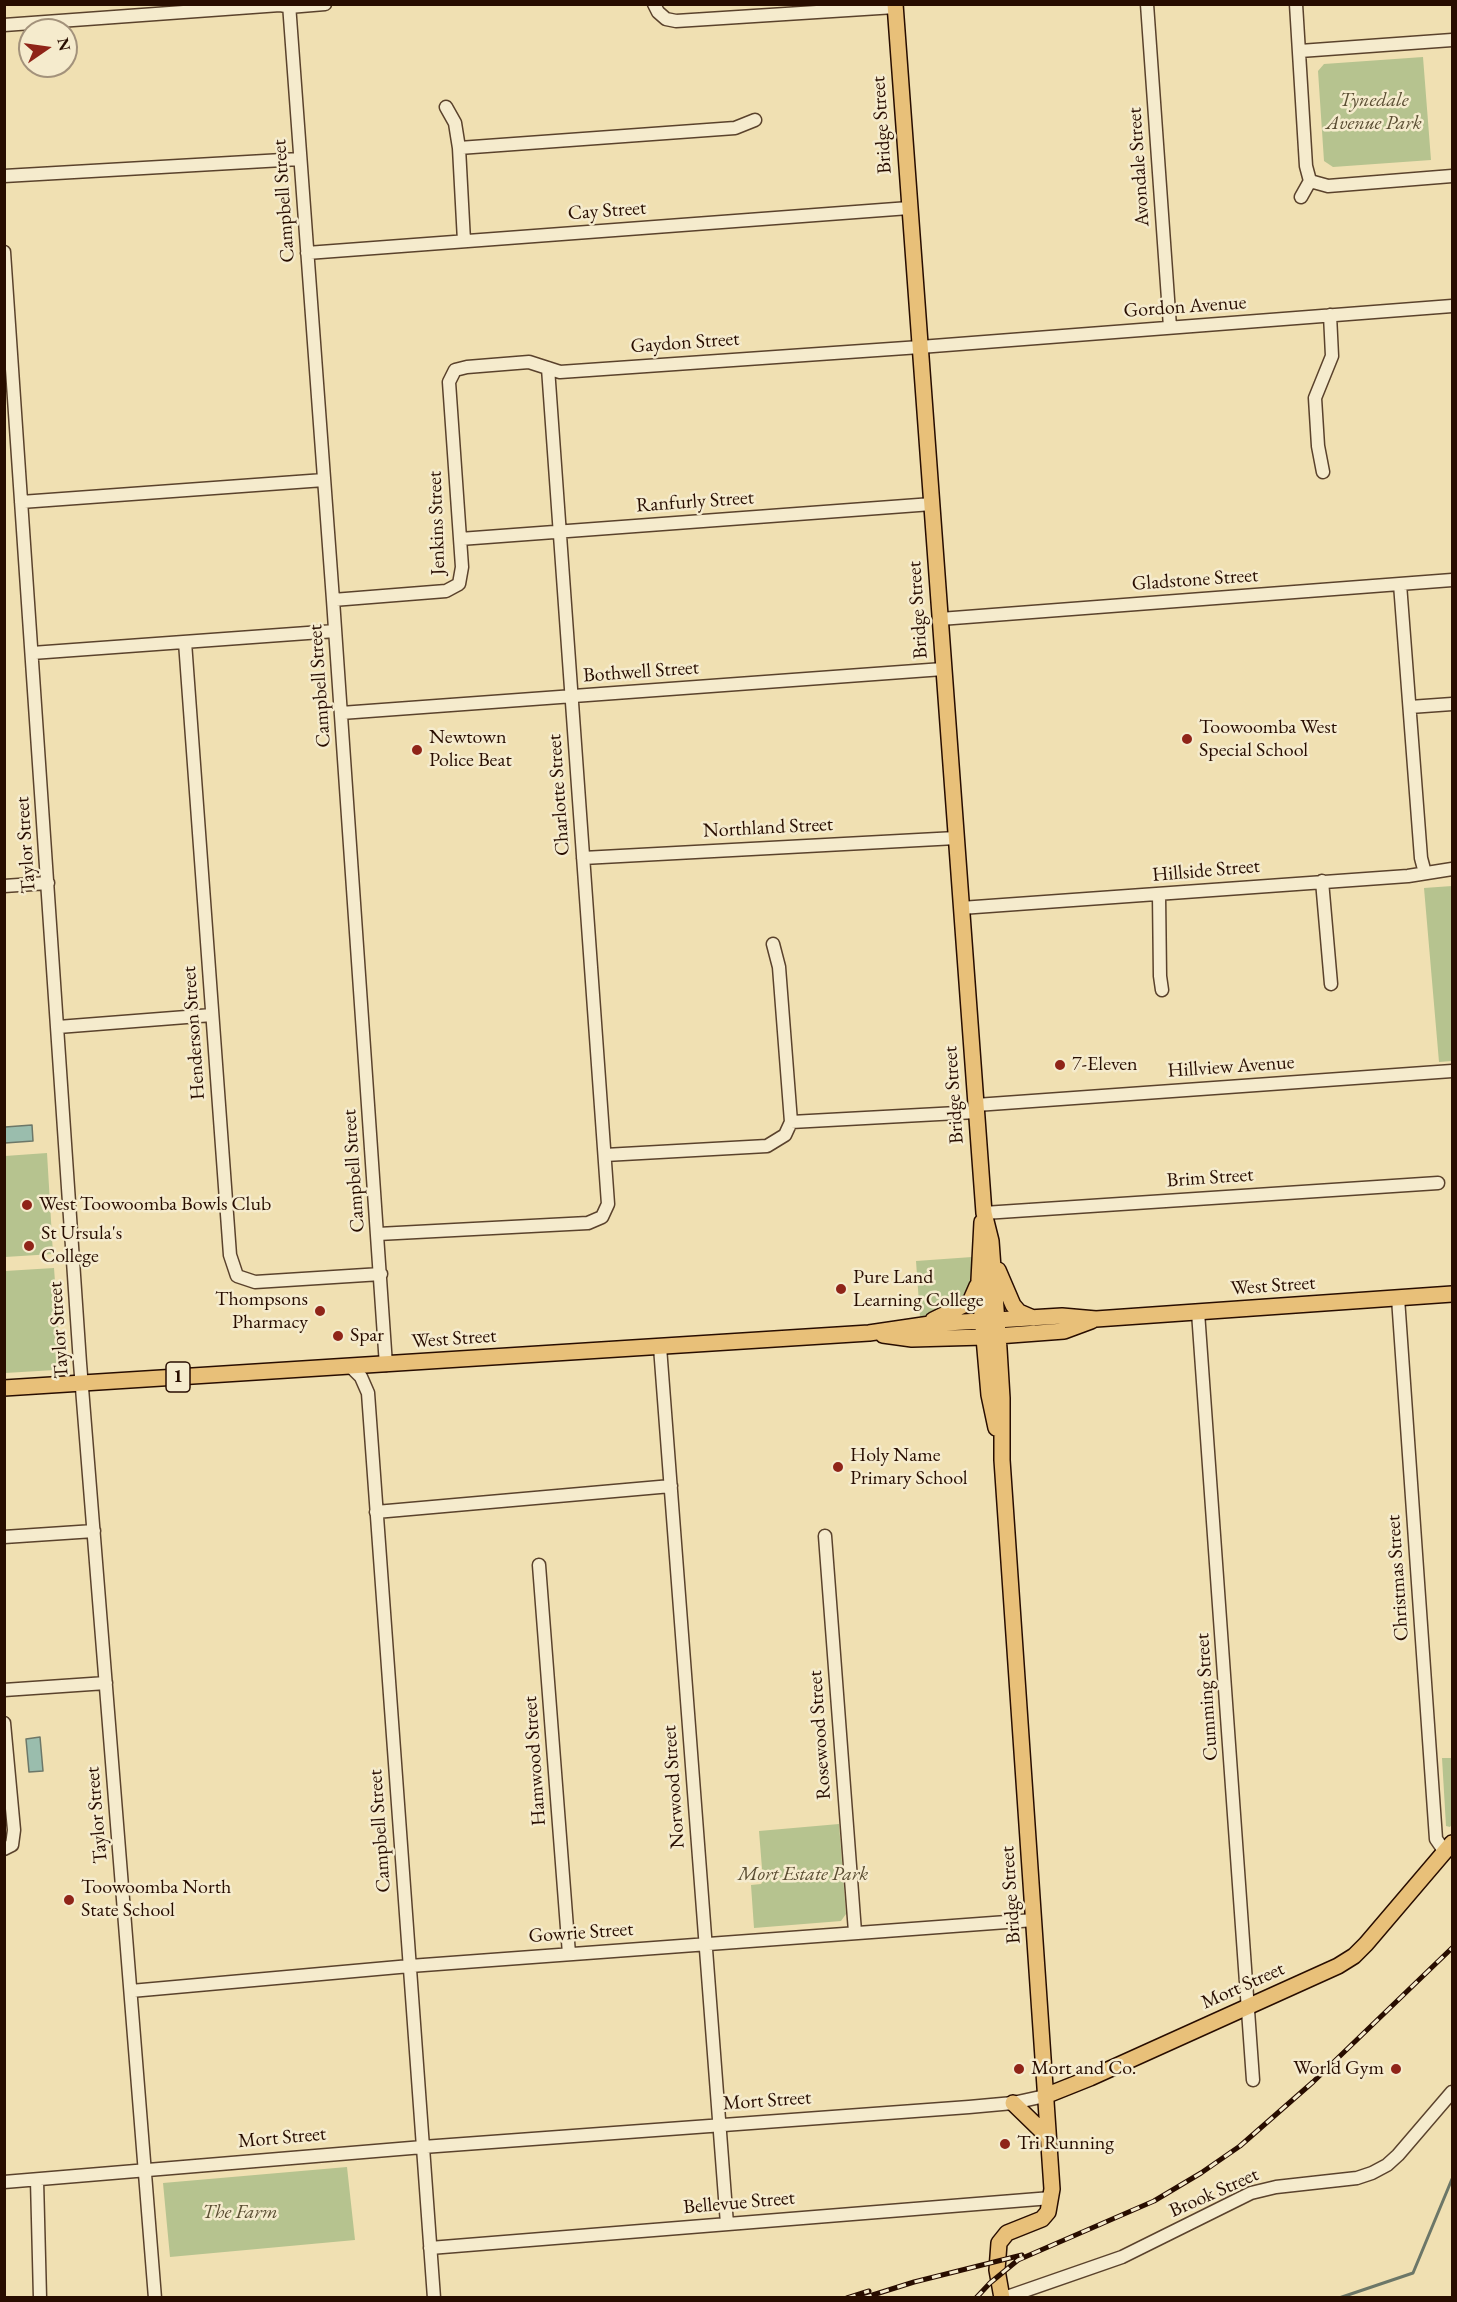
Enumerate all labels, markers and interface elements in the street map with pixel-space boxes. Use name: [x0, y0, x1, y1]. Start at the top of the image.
north arrow: [18, 18, 78, 78]
text: N: [52, 36, 76, 53]
street label: Bridge Street: [867, 75, 897, 175]
park label: Tynedale Avenue Park: [1326, 89, 1422, 136]
street label: Avondale Street: [1123, 106, 1155, 228]
street label: Campbell Street: [268, 138, 300, 264]
street label: Cay Street: [567, 196, 647, 226]
street label: Gordon Avenue: [1123, 291, 1247, 323]
street label: Gaydon Street: [630, 327, 740, 359]
street label: Jenkins Street: [423, 470, 451, 576]
street label: Ranfurly Street: [635, 486, 755, 518]
street label: Bridge Street: [903, 560, 933, 660]
street label: Gladstone Street: [1131, 564, 1259, 596]
street label: Campbell Street: [304, 623, 336, 749]
street label: Bothwell Street: [582, 656, 700, 688]
place label: Toowoomba West Special School: [1199, 716, 1337, 763]
place label: Newtown Police Beat: [429, 726, 512, 773]
marker: Toowoomba West Special School: [1180, 732, 1194, 746]
street label: Charlotte Street: [543, 733, 575, 857]
marker: Newtown Police Beat: [410, 743, 424, 757]
street label: Taylor Street: [11, 796, 41, 894]
street label: Northland Street: [702, 813, 834, 843]
street label: Hillside Street: [1151, 854, 1261, 888]
street label: Henderson Street: [177, 965, 211, 1101]
street label: Bridge Street: [939, 1045, 969, 1145]
street label: Hillview Avenue: [1167, 1051, 1295, 1083]
place label: 7-Eleven: [1072, 1053, 1138, 1077]
marker: 7-Eleven: [1053, 1058, 1067, 1072]
street label: Campbell Street: [338, 1108, 370, 1234]
street label: Brim Street: [1166, 1163, 1254, 1193]
place label: West Toowoomba Bowls Club: [39, 1193, 271, 1217]
marker: West Toowoomba Bowls Club: [20, 1198, 34, 1212]
place label: St Ursula's College: [41, 1222, 122, 1269]
marker: St Ursula's College: [22, 1239, 36, 1253]
place label: Pure Land Learning College: [853, 1266, 984, 1313]
street label: West Street: [1230, 1271, 1316, 1301]
street label: Taylor Street: [44, 1281, 74, 1379]
marker: Pure Land Learning College: [834, 1282, 848, 1296]
place label: Thompsons Pharmacy: [215, 1288, 308, 1335]
marker: Thompsons Pharmacy: [313, 1304, 327, 1318]
place label: Spar: [350, 1324, 384, 1348]
street label: West Street: [411, 1324, 497, 1354]
marker: Spar: [331, 1329, 345, 1343]
road number: 1: [166, 1362, 190, 1392]
place label: Holy Name Primary School: [850, 1444, 968, 1491]
marker: Holy Name Primary School: [831, 1460, 845, 1474]
street label: Christmas Street: [1382, 1514, 1414, 1642]
street label: Cumming Street: [1191, 1632, 1223, 1762]
street label: Rosewood Street: [804, 1670, 836, 1800]
street label: Hamwood Street: [518, 1695, 552, 1827]
street label: Norwood Street: [658, 1725, 690, 1849]
street label: Taylor Street: [81, 1766, 113, 1864]
street label: Campbell Street: [364, 1768, 396, 1894]
street label: Bridge Street: [996, 1845, 1026, 1945]
park label: Mort Estate Park: [738, 1863, 868, 1887]
place label: Toowoomba North State School: [81, 1876, 231, 1923]
marker: Toowoomba North State School: [62, 1893, 76, 1907]
street label: Gowrie Street: [528, 1917, 634, 1949]
street label: Mort Street: [1198, 1957, 1288, 2015]
place label: Mort and Co.: [1031, 2057, 1136, 2081]
place label: World Gym: [1293, 2057, 1384, 2081]
marker: Mort and Co.: [1012, 2062, 1026, 2076]
marker: World Gym: [1389, 2062, 1403, 2076]
street label: Mort Street: [722, 2086, 812, 2116]
street label: Mort Street: [237, 2122, 327, 2154]
place label: Tri Running: [1017, 2132, 1114, 2156]
marker: Tri Running: [998, 2137, 1012, 2151]
street label: Brook Street: [1166, 2163, 1262, 2223]
street label: Bellevue Street: [682, 2186, 796, 2220]
park label: The Farm: [202, 2201, 278, 2225]

